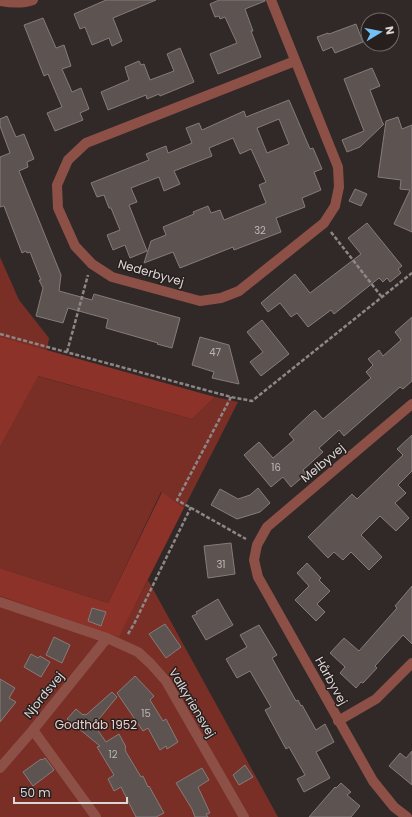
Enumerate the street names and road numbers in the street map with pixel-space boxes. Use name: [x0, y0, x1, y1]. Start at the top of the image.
street label: Nederbyvej: [116, 255, 186, 290]
street label: Melbyvej: [297, 439, 348, 486]
street label: Hårbyvej: [311, 653, 352, 708]
street label: Valkyriensvej: [165, 665, 220, 741]
street label: Njordsvej: [20, 668, 68, 721]

